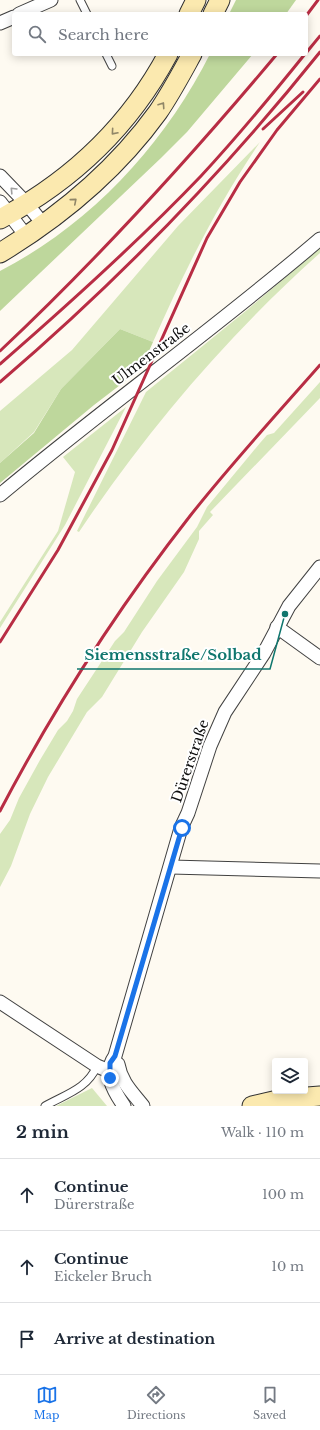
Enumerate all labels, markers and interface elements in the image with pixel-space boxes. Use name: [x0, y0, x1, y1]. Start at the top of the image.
search box: [12, 12, 308, 56]
icon: search: [26, 23, 48, 45]
text: Search here: [58, 25, 149, 44]
one-way arrow: [157, 103, 164, 110]
one-way arrow: [111, 127, 118, 135]
one-way arrow: [10, 187, 18, 195]
one-way arrow: [70, 198, 77, 205]
street label: Ulmenstraße: [108, 319, 194, 389]
callout: Siemensstraße/Solbad: [77, 642, 270, 669]
text: Siemensstraße/Solbad: [84, 645, 262, 664]
street label: Dürerstraße: [167, 717, 213, 805]
route start: [173, 819, 191, 837]
map controls: [272, 1058, 308, 1094]
button: layers: [272, 1058, 308, 1094]
route end: [101, 1069, 119, 1087]
text: 2 min: [16, 1122, 69, 1143]
text: Walk · 110 m: [221, 1124, 304, 1141]
text: Continue: [54, 1177, 129, 1196]
icon: ahead: [16, 1184, 38, 1206]
text: 100 m: [262, 1186, 304, 1203]
text: Dürerstraße: [54, 1196, 134, 1213]
text: Continue: [54, 1249, 129, 1268]
icon: ahead: [16, 1256, 38, 1278]
text: 10 m: [271, 1258, 304, 1275]
text: Eickeler Bruch: [54, 1268, 152, 1285]
icon: arrive: [16, 1328, 38, 1350]
text: Arrive at destination: [54, 1329, 215, 1348]
tab: Map: [34, 1384, 59, 1422]
tab: Directions: [127, 1384, 185, 1422]
tab: Saved: [253, 1384, 286, 1422]

